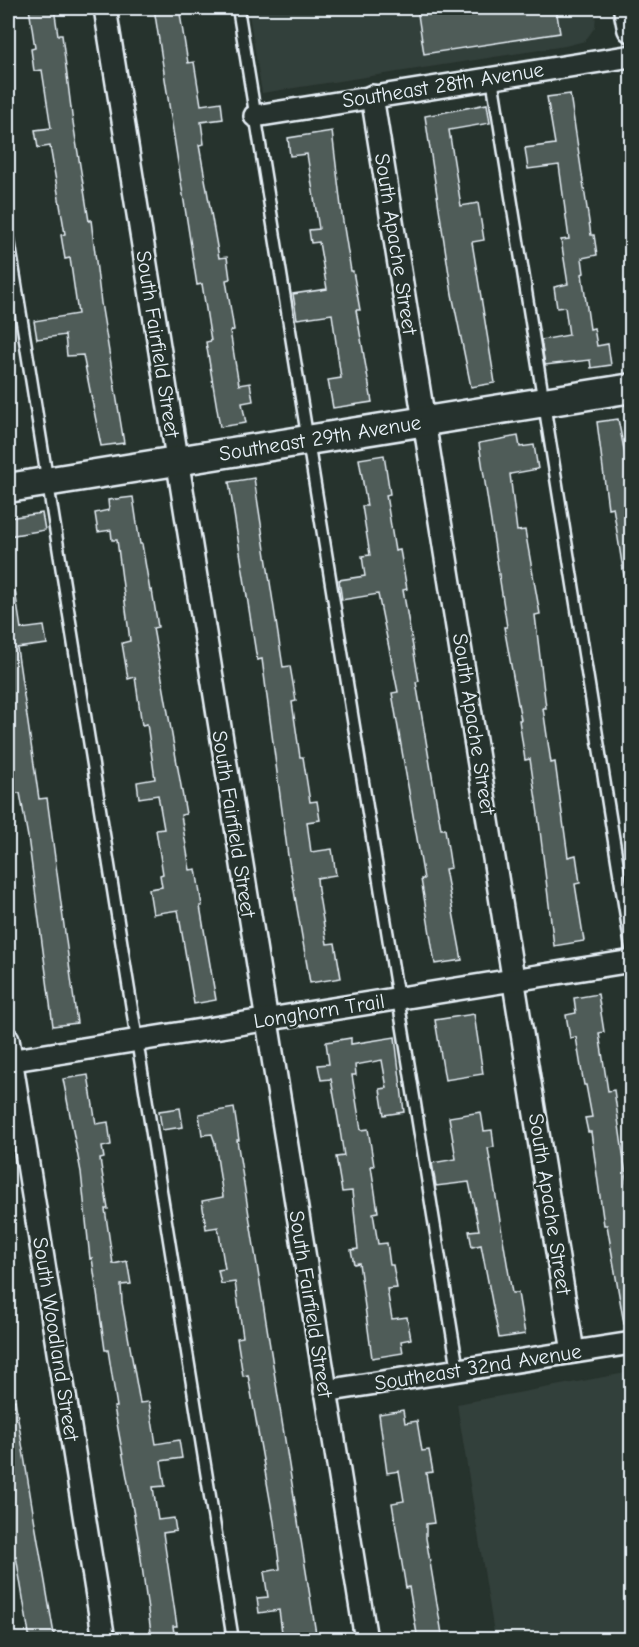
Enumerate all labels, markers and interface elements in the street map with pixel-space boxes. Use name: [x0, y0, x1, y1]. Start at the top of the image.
street label: Southeast 28th Avenue: [340, 57, 546, 113]
street label: South Apache Street: [370, 152, 422, 337]
street label: South Fairfield Street: [131, 249, 185, 440]
street label: Southeast 29th Avenue: [217, 410, 423, 466]
street label: South Apache Street: [448, 632, 500, 817]
street label: South Fairfield Street: [207, 729, 261, 920]
street label: Longhorn Trail: [252, 989, 386, 1033]
street label: South Apache Street: [524, 1112, 576, 1297]
street label: South Fairfield Street: [284, 1209, 338, 1400]
street label: South Woodland Street: [28, 1235, 84, 1444]
street label: Southeast 32nd Avenue: [373, 1339, 583, 1395]

